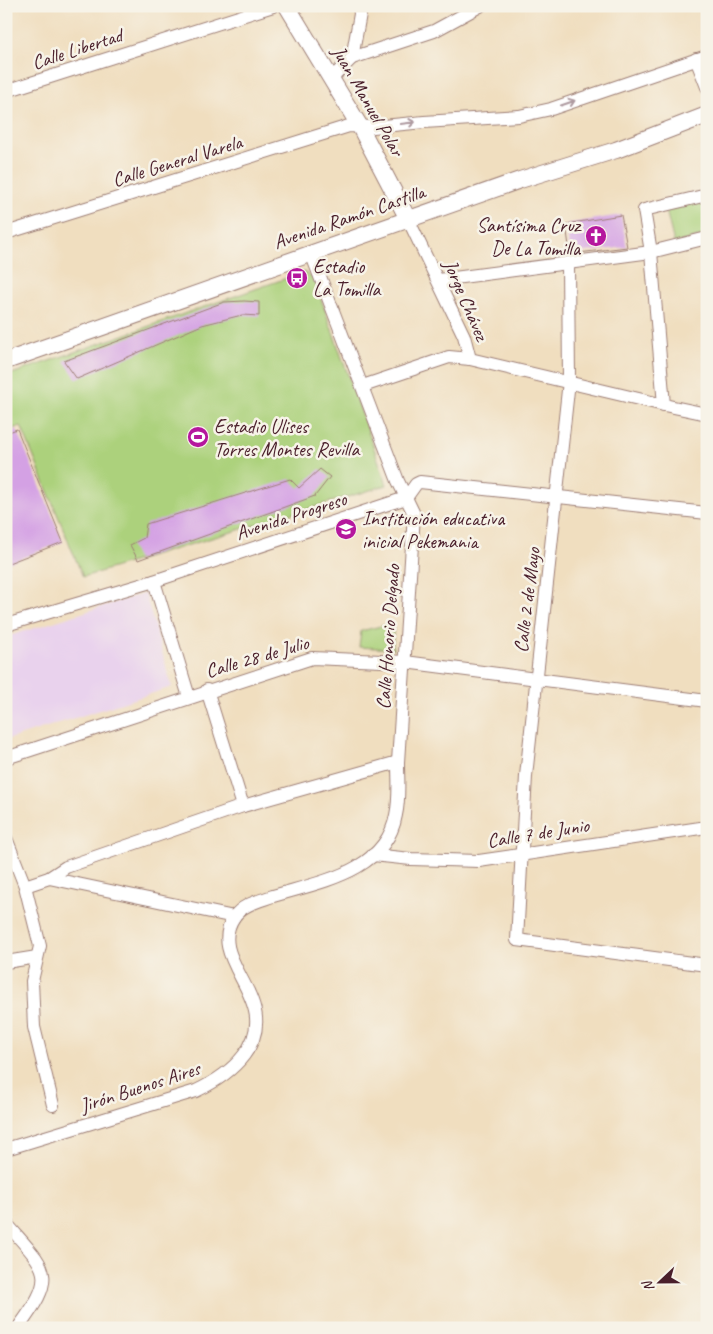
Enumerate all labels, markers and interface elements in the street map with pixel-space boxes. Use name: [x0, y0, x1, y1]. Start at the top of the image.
street label: Calle Libertad: [29, 22, 128, 75]
street label: Juan Manuel Polar: [326, 40, 411, 162]
one-way arrow: [559, 98, 575, 107]
one-way arrow: [399, 118, 415, 128]
street label: Calle General Varela: [109, 129, 247, 193]
street label: Avenida Ramón Castilla: [270, 179, 430, 255]
place label: Santísima Cruz De La Tomilla: [476, 213, 583, 261]
church icon: Santísima Cruz De La Tomilla: [584, 224, 608, 248]
place label: Estadio La Tomilla: [313, 254, 381, 302]
street label: Jorge Chávez: [437, 255, 495, 346]
bus stop icon: Estadio La Tomilla: [285, 266, 309, 290]
place label: Estadio Ulises Torres Montes Revilla: [214, 414, 360, 462]
sports icon: Estadio Ulises Torres Montes Revilla: [186, 425, 210, 449]
street label: Avenida Progreso: [232, 486, 350, 546]
place label: Institución educativa inicial Pekemania: [362, 506, 506, 554]
school or university icon: Institución educativa inicial Pekemania: [334, 517, 358, 541]
street label: Calle 2 de Mayo: [508, 545, 546, 654]
street label: Calle Honorio Delgado: [370, 563, 406, 710]
street label: Calle 28 de Julio: [203, 630, 312, 684]
street label: Calle 7 de Junio: [485, 812, 592, 853]
street label: Jirón Buenos Aires: [76, 1055, 205, 1118]
north arrow: [636, 1256, 686, 1306]
text: N: [638, 1277, 658, 1294]

